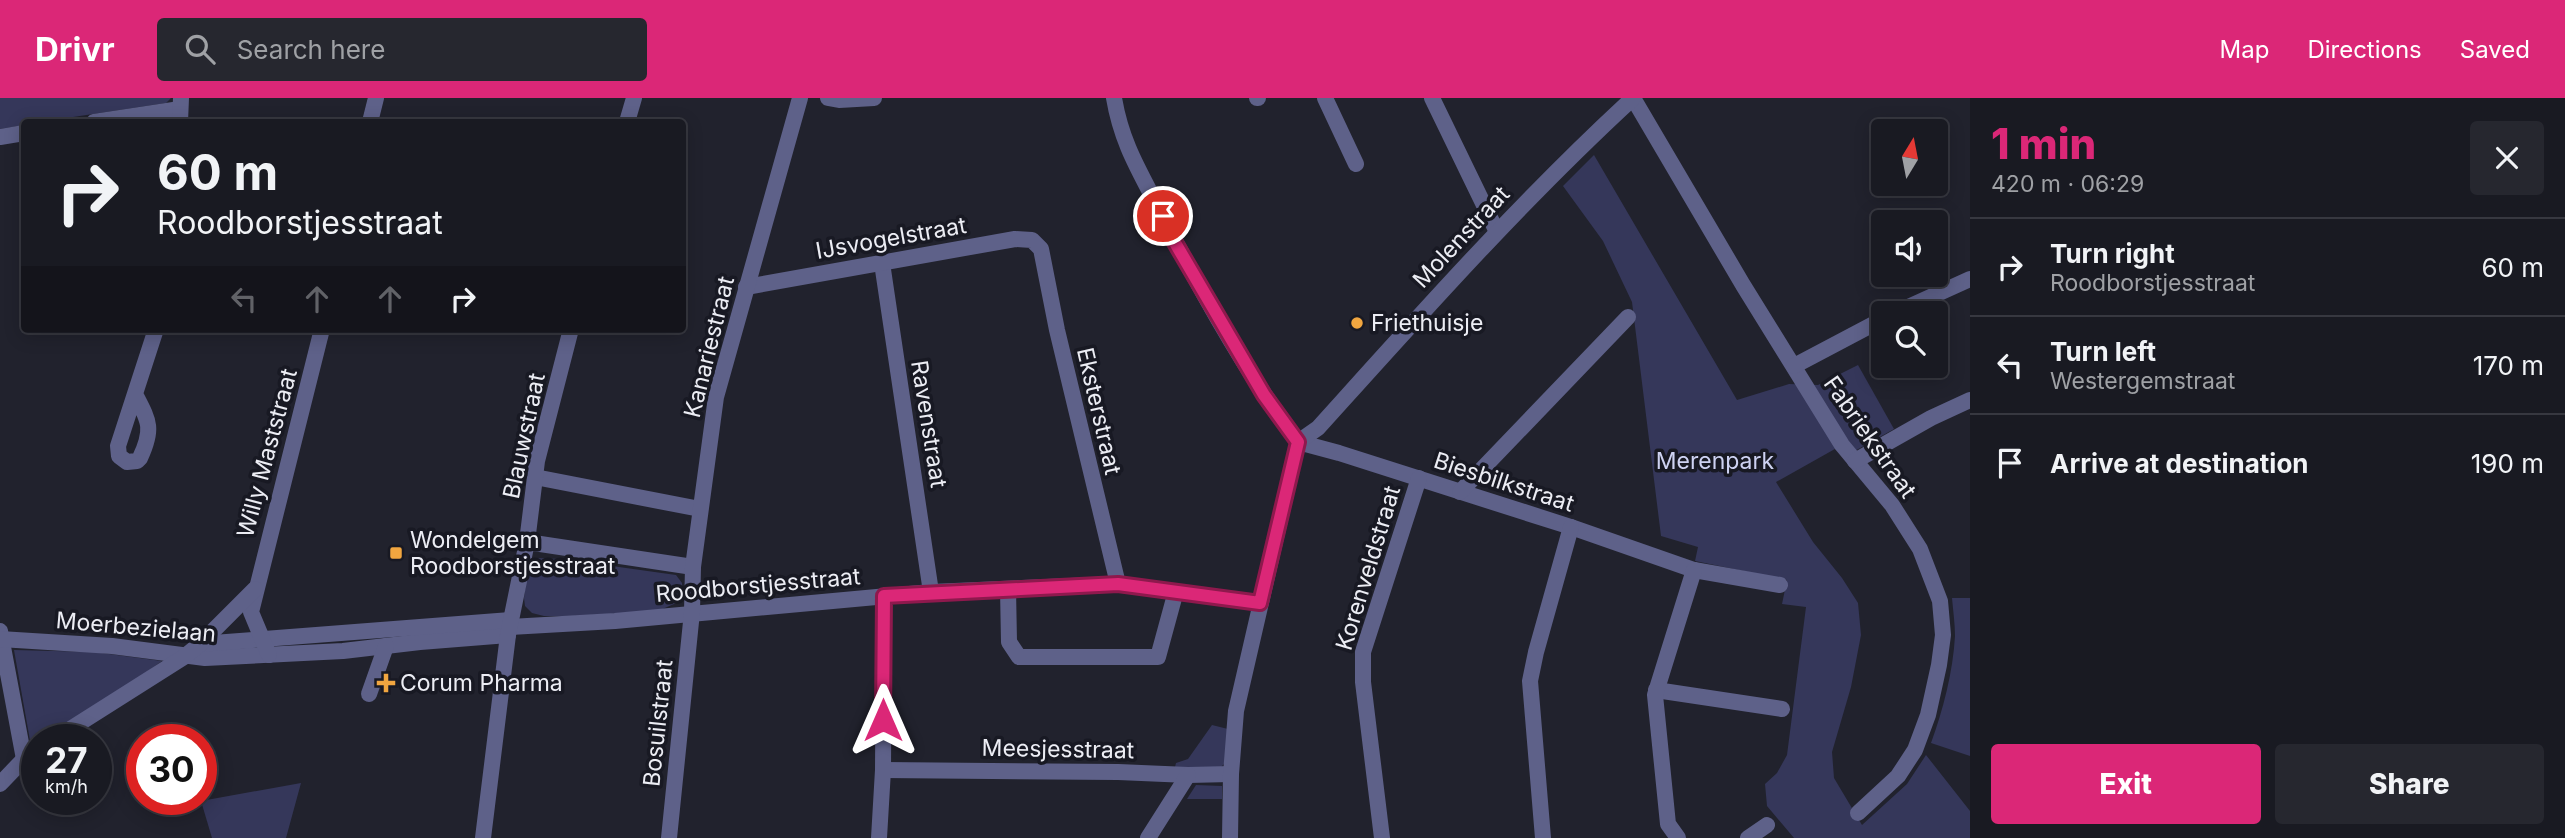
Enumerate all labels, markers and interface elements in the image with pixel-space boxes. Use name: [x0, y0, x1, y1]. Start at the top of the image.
search box: [157, 18, 647, 81]
text: Drivr: [35, 29, 115, 69]
icon: search: [181, 30, 219, 68]
text: Search here: [237, 34, 385, 65]
text: Map: [2220, 35, 2269, 64]
text: Directions: [2307, 35, 2422, 64]
text: Saved: [2460, 35, 2530, 64]
text: 1 min: [1991, 118, 2096, 169]
north arrow: [1871, 119, 1948, 196]
map controls: [1871, 119, 1948, 378]
button: close: [2470, 121, 2544, 195]
text: 60 m: [157, 143, 278, 202]
icon: right: [42, 147, 133, 238]
text: 420 m · 06:29: [1991, 170, 2144, 198]
street label: Molenstraat: [1407, 180, 1515, 294]
pin: [1133, 186, 1193, 246]
icon: arrive: [1144, 197, 1182, 235]
text: Roodborstjesstraat: [157, 203, 443, 242]
button: sound: [1871, 210, 1948, 287]
street label: IJsvogelstraat: [813, 211, 969, 265]
text: Turn right: [2050, 238, 2175, 269]
icon: right: [1991, 248, 2029, 286]
text: 60 m: [2481, 252, 2544, 283]
text: Roodborstjesstraat: [2050, 269, 2255, 297]
street label: Kanariestraat: [678, 273, 740, 421]
icon: left: [225, 280, 263, 318]
icon: ahead: [298, 280, 336, 318]
icon: ahead: [371, 280, 409, 318]
icon: right: [444, 280, 482, 318]
button: search: [1871, 301, 1948, 378]
place label: Friethuisje: [1371, 309, 1483, 337]
marker: Friethuisje: [1349, 315, 1365, 331]
text: Turn left: [2050, 336, 2156, 367]
street label: Eksterstraat: [1071, 345, 1127, 478]
icon: left: [1991, 346, 2029, 384]
text: 170 m: [2473, 350, 2544, 381]
street label: Ravenstraat: [905, 358, 953, 490]
street label: Willy Maststraat: [231, 365, 303, 541]
text: Westergemstraat: [2050, 367, 2235, 395]
street label: Blauwstraat: [497, 370, 551, 501]
street label: Fabriekstraat: [1818, 371, 1923, 504]
icon: arrive: [1991, 444, 2029, 482]
street label: Biesbilkstraat: [1430, 446, 1578, 518]
park label: Merenpark: [1656, 447, 1775, 475]
text: Arrive at destination: [2050, 448, 2309, 479]
text: 190 m: [2471, 448, 2544, 479]
street label: Korenveldstraat: [1330, 482, 1406, 654]
place label: Wondelgem Roodborstjesstraat: [410, 526, 616, 580]
marker: Wondelgem Roodborstjesstraat: [388, 545, 404, 561]
street label: Roodborstjesstraat: [654, 562, 862, 608]
street label: Moerbezielaan: [55, 606, 217, 648]
street label: Bosuilstraat: [637, 658, 679, 788]
place label: Corum Pharma: [400, 669, 563, 697]
marker: Corum Pharma: [378, 675, 394, 691]
position arrow: [846, 683, 920, 757]
speed limit sign: 30: [126, 724, 217, 815]
street label: Meesjesstraat: [981, 734, 1135, 764]
text: 27: [45, 739, 88, 781]
button: Exit: [1991, 744, 2261, 824]
button: Share: [2275, 744, 2544, 824]
text: km/h: [45, 776, 88, 797]

